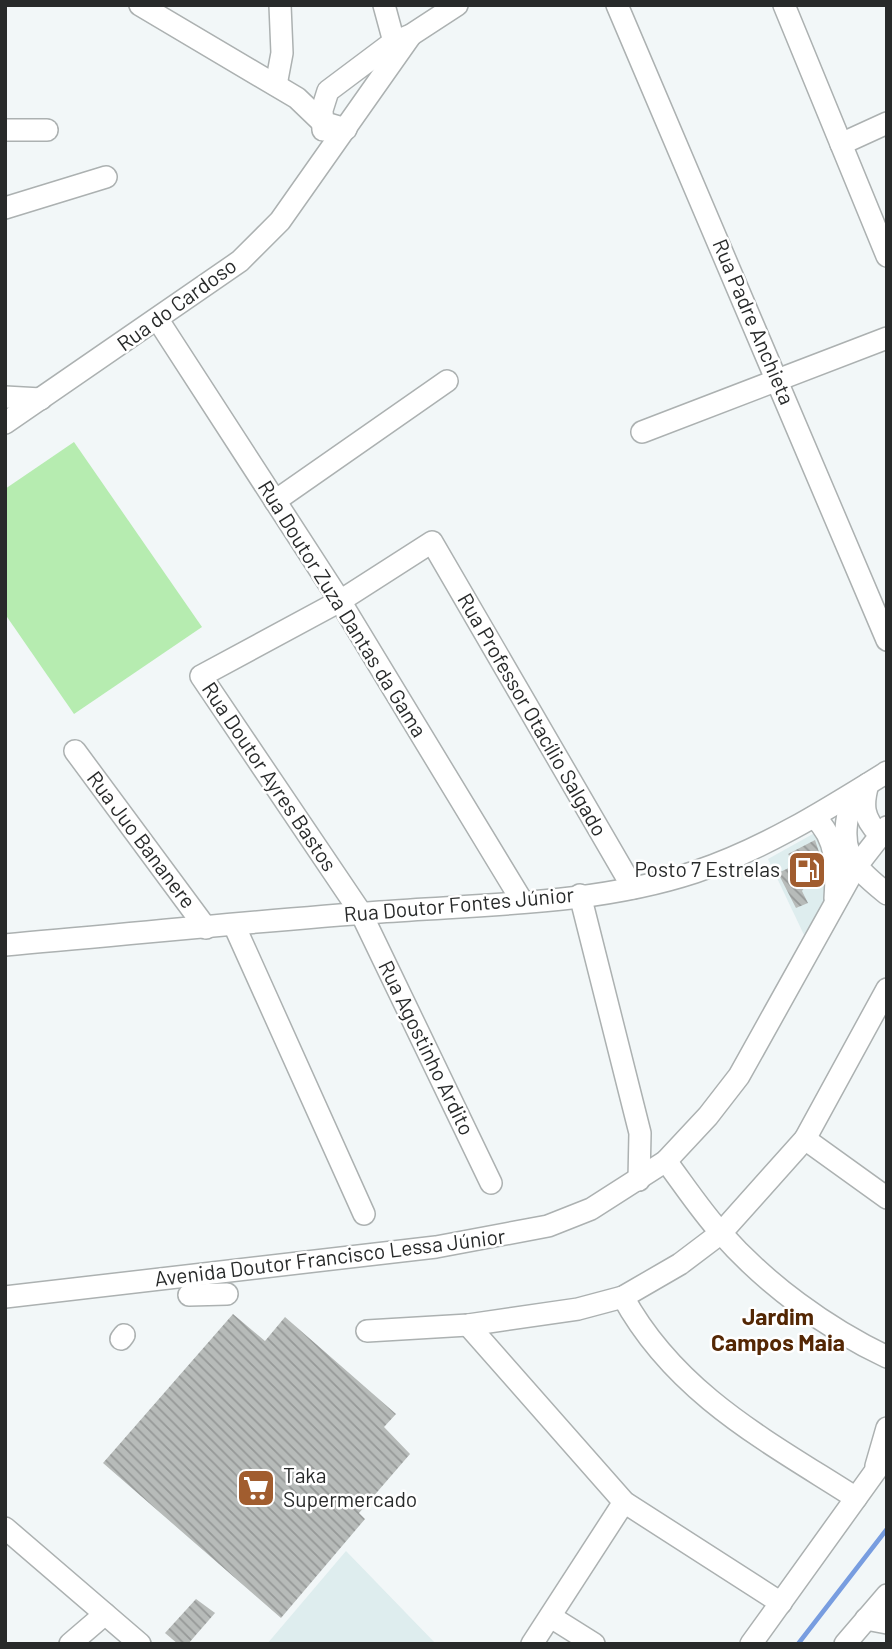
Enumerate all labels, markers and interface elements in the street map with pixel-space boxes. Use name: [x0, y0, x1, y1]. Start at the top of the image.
street label: Rua Padre Anchieta: [708, 235, 801, 408]
street label: Rua do Cardoso: [112, 252, 241, 355]
street label: Rua Doutor Zuza Dantas da Gama: [254, 475, 433, 741]
street label: Rua Professor Otacílio Salgado: [453, 588, 613, 840]
street label: Rua Doutor Ayres Bastos: [198, 677, 343, 875]
street label: Rua Juo Bananere: [83, 766, 202, 913]
fuel station icon: Posto 7 Estrelas: [786, 849, 828, 891]
place label: Posto 7 Estrelas: [634, 856, 780, 881]
street label: Rua Doutor Fontes Júnior: [343, 881, 575, 926]
street label: Rua Agostinho Ardito: [374, 956, 480, 1139]
street label: Avenida Doutor Francisco Lessa Júnior: [153, 1223, 507, 1290]
district label: Jardim Campos Maia: [711, 1302, 845, 1356]
place label: Taka Supermercado: [283, 1462, 417, 1511]
supermarket icon: Taka Supermercado: [235, 1467, 277, 1509]

